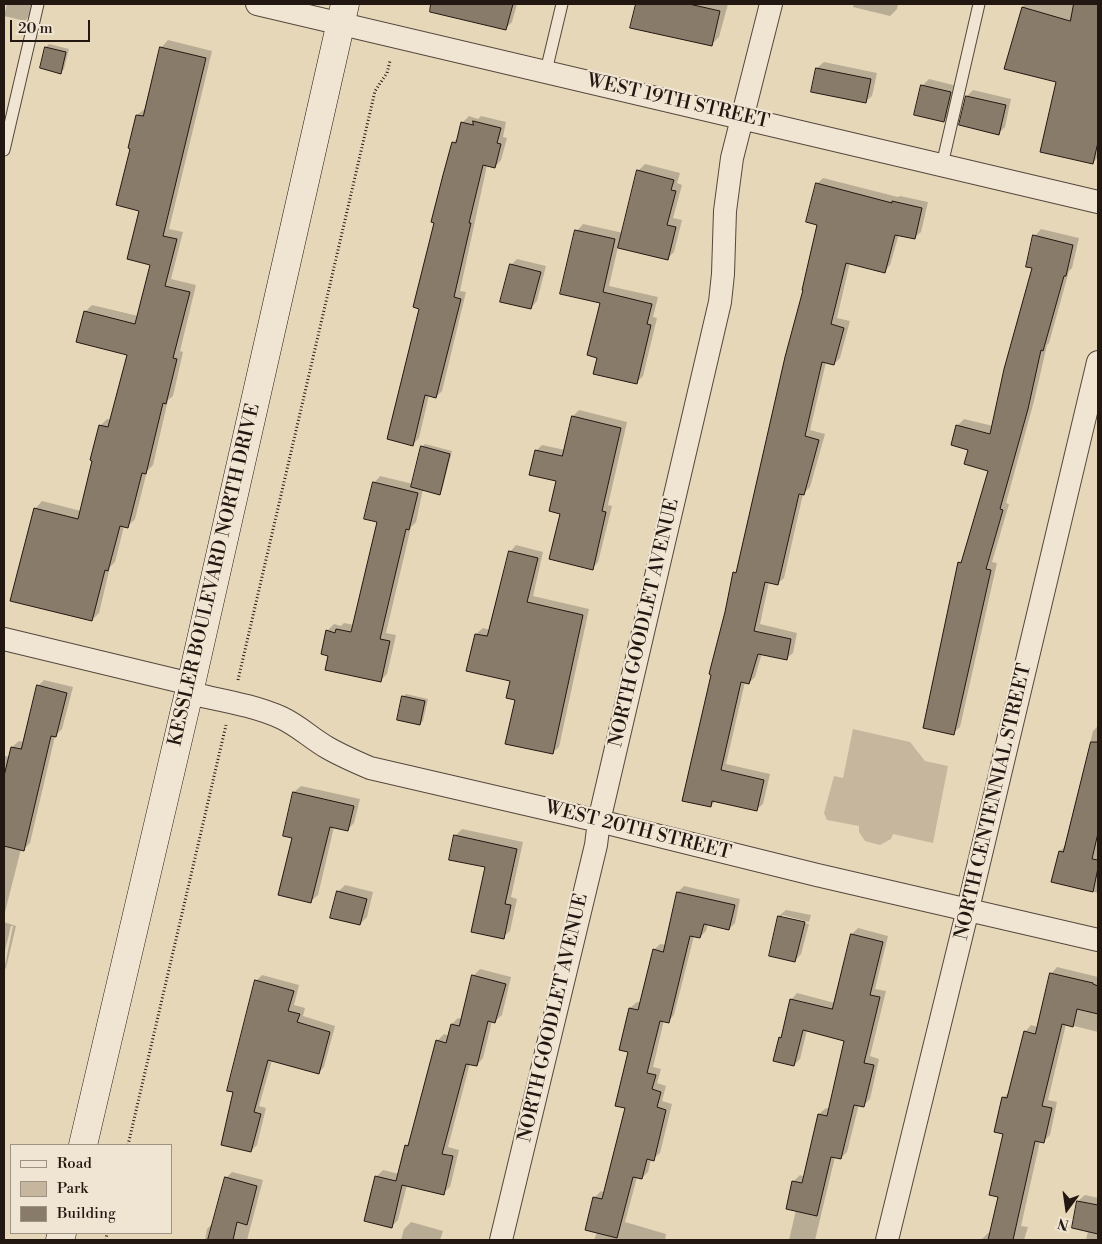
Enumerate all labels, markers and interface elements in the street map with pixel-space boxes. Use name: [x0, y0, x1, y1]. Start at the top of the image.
scale bar: [12, 10, 92, 42]
text: 20 m: [18, 19, 53, 38]
street label: WEST 19TH STREET: [584, 70, 772, 134]
street label: KESSLER BOULEVARD NORTH DRIVE: [164, 401, 266, 749]
street label: NORTH GOODLET AVENUE: [605, 496, 685, 750]
street label: NORTH CENTENNIAL STREET: [951, 662, 1037, 942]
street label: WEST 20TH STREET: [543, 797, 733, 865]
street label: NORTH GOODLET AVENUE: [514, 891, 594, 1145]
legend: [10, 1144, 172, 1234]
text: Road: [57, 1154, 92, 1173]
text: Park: [57, 1179, 88, 1198]
north arrow: [1042, 1184, 1092, 1234]
text: Building: [57, 1204, 116, 1223]
text: N: [1056, 1213, 1071, 1234]

